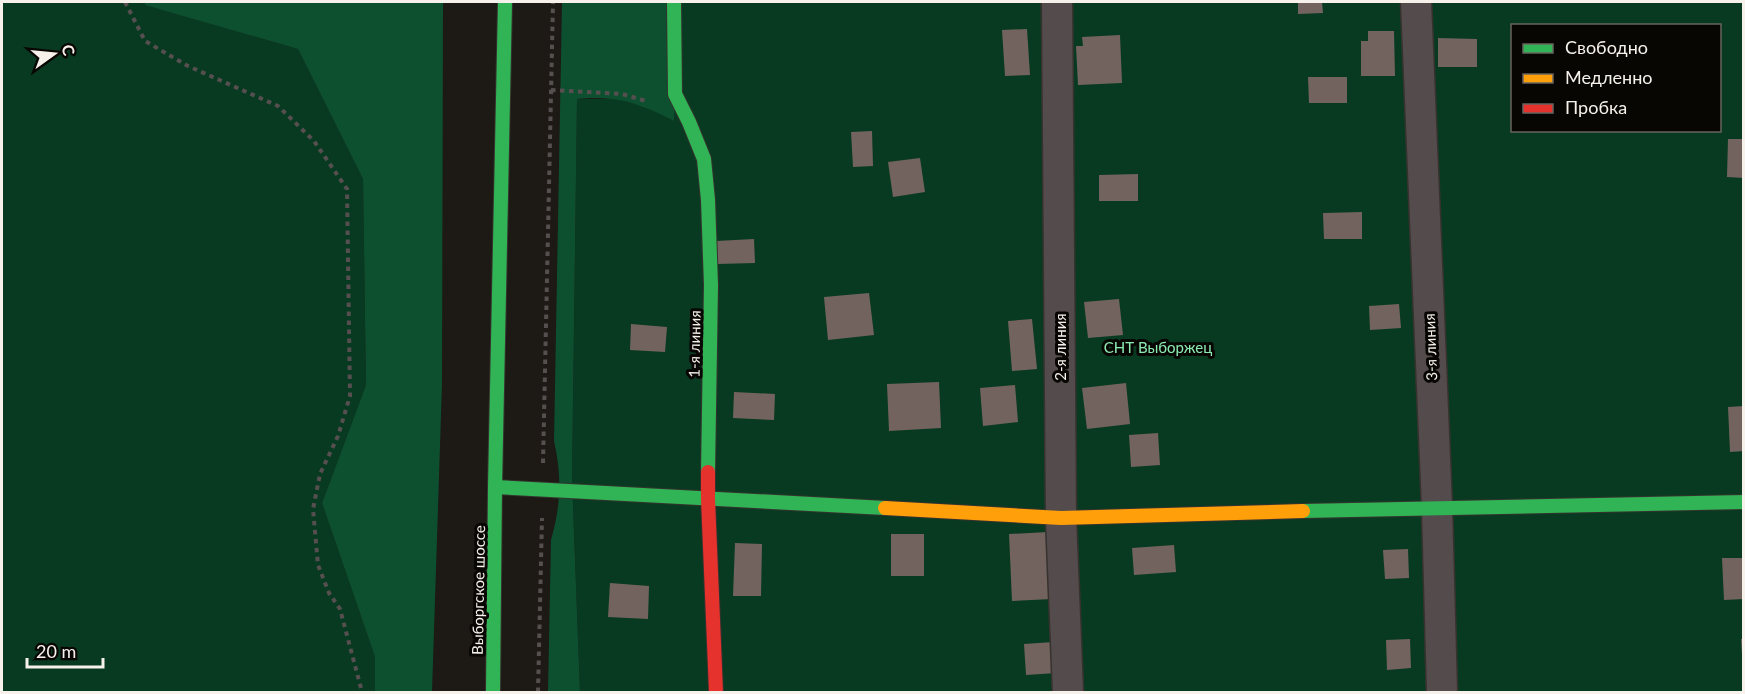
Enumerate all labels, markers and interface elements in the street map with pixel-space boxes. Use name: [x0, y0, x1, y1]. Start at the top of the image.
north arrow: [24, 24, 84, 84]
legend: [1511, 24, 1721, 132]
text: Свободно: [1565, 36, 1648, 58]
text: С: [58, 42, 80, 58]
text: Медленно: [1565, 66, 1653, 88]
text: Пробка: [1565, 96, 1627, 118]
street label: 1-я линия: [684, 310, 704, 378]
street label: 2-я линия: [1051, 313, 1069, 381]
street label: 3-я линия: [1420, 313, 1440, 381]
park label: СНТ Выборжец: [1104, 338, 1212, 356]
street label: Выборгское шоссе: [468, 525, 488, 655]
scale bar: [27, 631, 104, 669]
text: 20 m: [36, 640, 76, 662]

